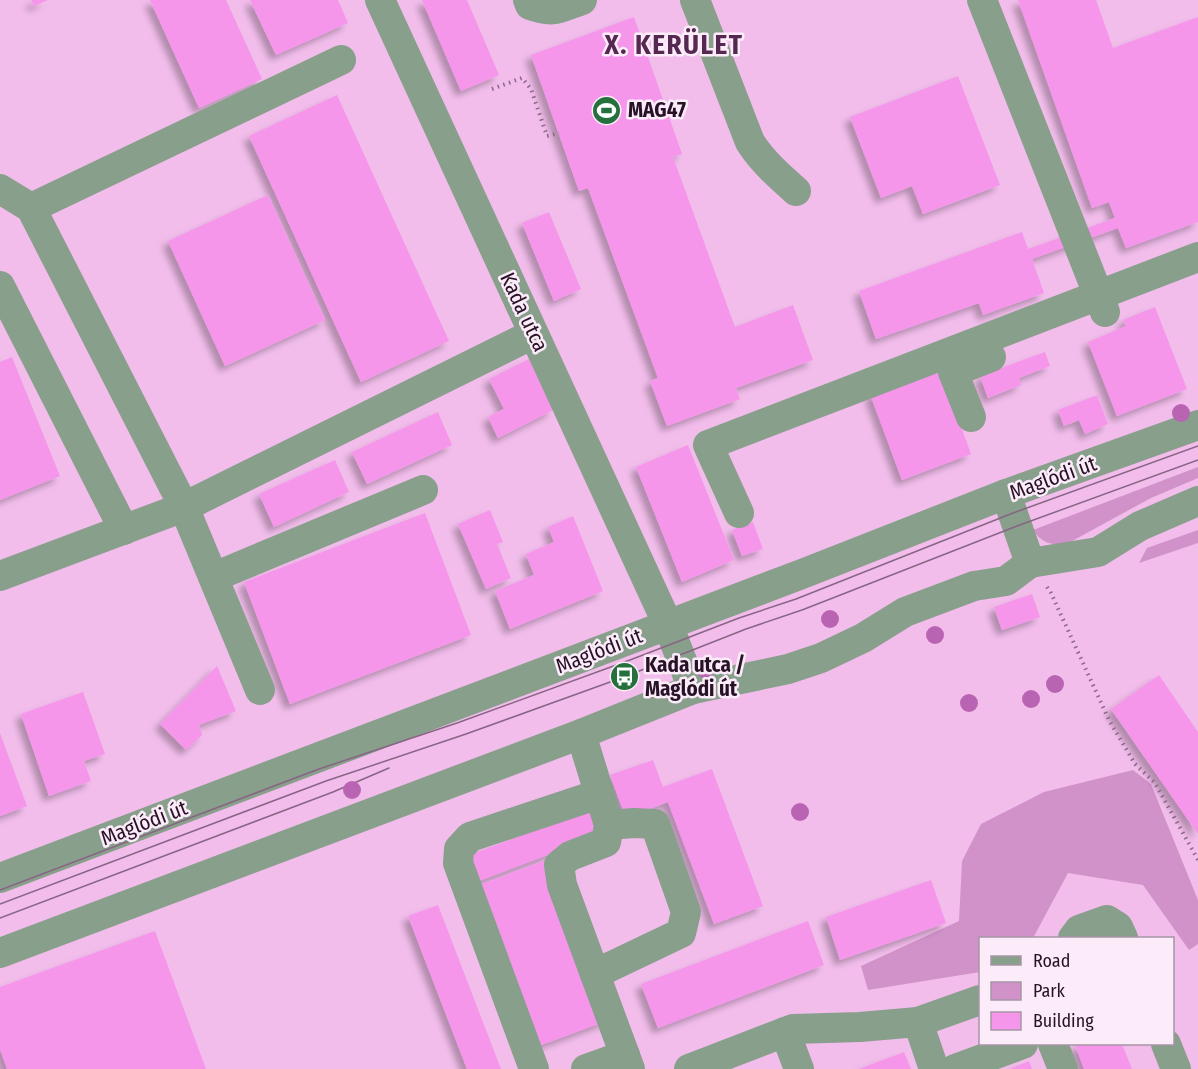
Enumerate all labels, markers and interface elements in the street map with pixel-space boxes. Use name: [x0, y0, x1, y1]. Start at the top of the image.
district label: X. KERÜLET: [604, 28, 743, 61]
sports icon: MAG47: [591, 94, 623, 126]
place label: MAG47: [628, 97, 686, 123]
street label: Kada utca: [494, 268, 554, 356]
street label: Maglódi út: [1006, 450, 1100, 506]
street label: Maglódi út: [552, 623, 646, 679]
place label: Kada utca / Maglódi út: [645, 652, 745, 702]
bus stop icon: Kada utca / Maglódi út: [608, 661, 640, 693]
street label: Maglódi út: [97, 795, 191, 851]
legend: [979, 937, 1174, 1045]
text: Road: [1033, 950, 1070, 972]
text: Park: [1033, 980, 1066, 1002]
text: Building: [1033, 1010, 1094, 1032]

